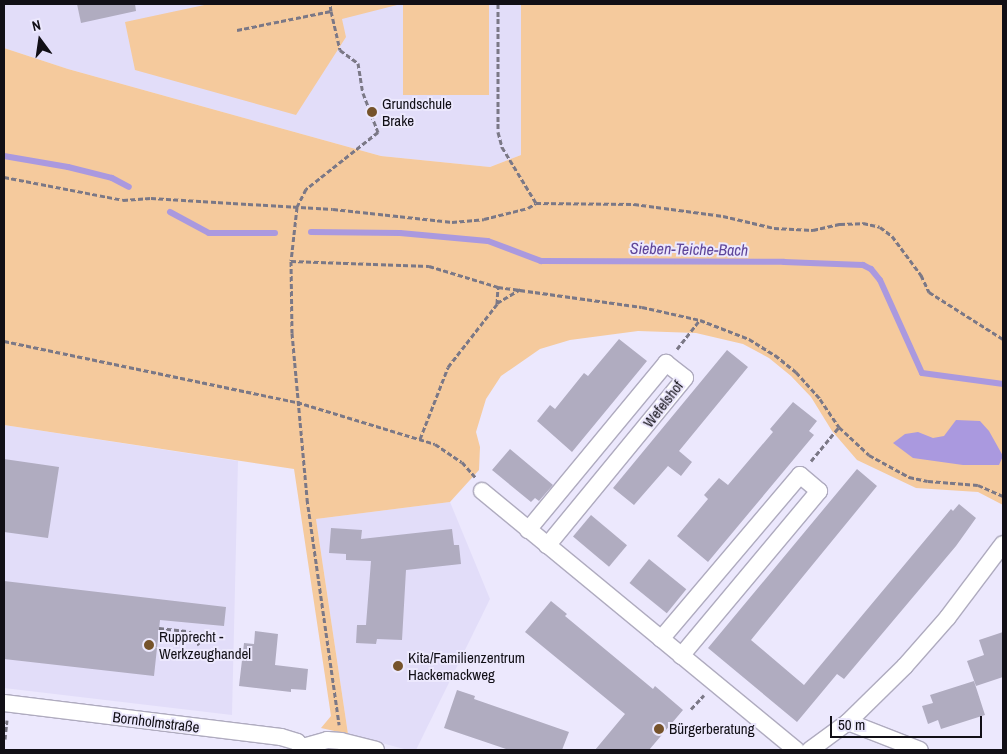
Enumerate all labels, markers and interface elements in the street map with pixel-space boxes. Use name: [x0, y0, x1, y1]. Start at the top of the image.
north arrow: [15, 15, 65, 65]
text: N: [30, 16, 43, 35]
place label: Grundschule Brake: [382, 94, 452, 129]
marker: Grundschule Brake: [366, 106, 378, 118]
water label: Sieben-Teiche-Bach: [630, 238, 748, 260]
street label: Wefelshof: [639, 377, 687, 431]
place label: Rupprecht - Werkzeughandel: [159, 627, 251, 662]
marker: Rupprecht - Werkzeughandel: [143, 639, 155, 651]
place label: Kita/Familienzentrum Hackemackweg: [408, 648, 525, 683]
marker: Kita/Familienzentrum Hackemackweg: [392, 660, 404, 672]
scale bar: [832, 706, 984, 738]
street label: Bornholmstraße: [111, 708, 201, 736]
text: 50 m: [838, 714, 865, 735]
place label: Bürgerberatung: [669, 720, 754, 738]
marker: Bürgerberatung: [653, 723, 665, 735]

